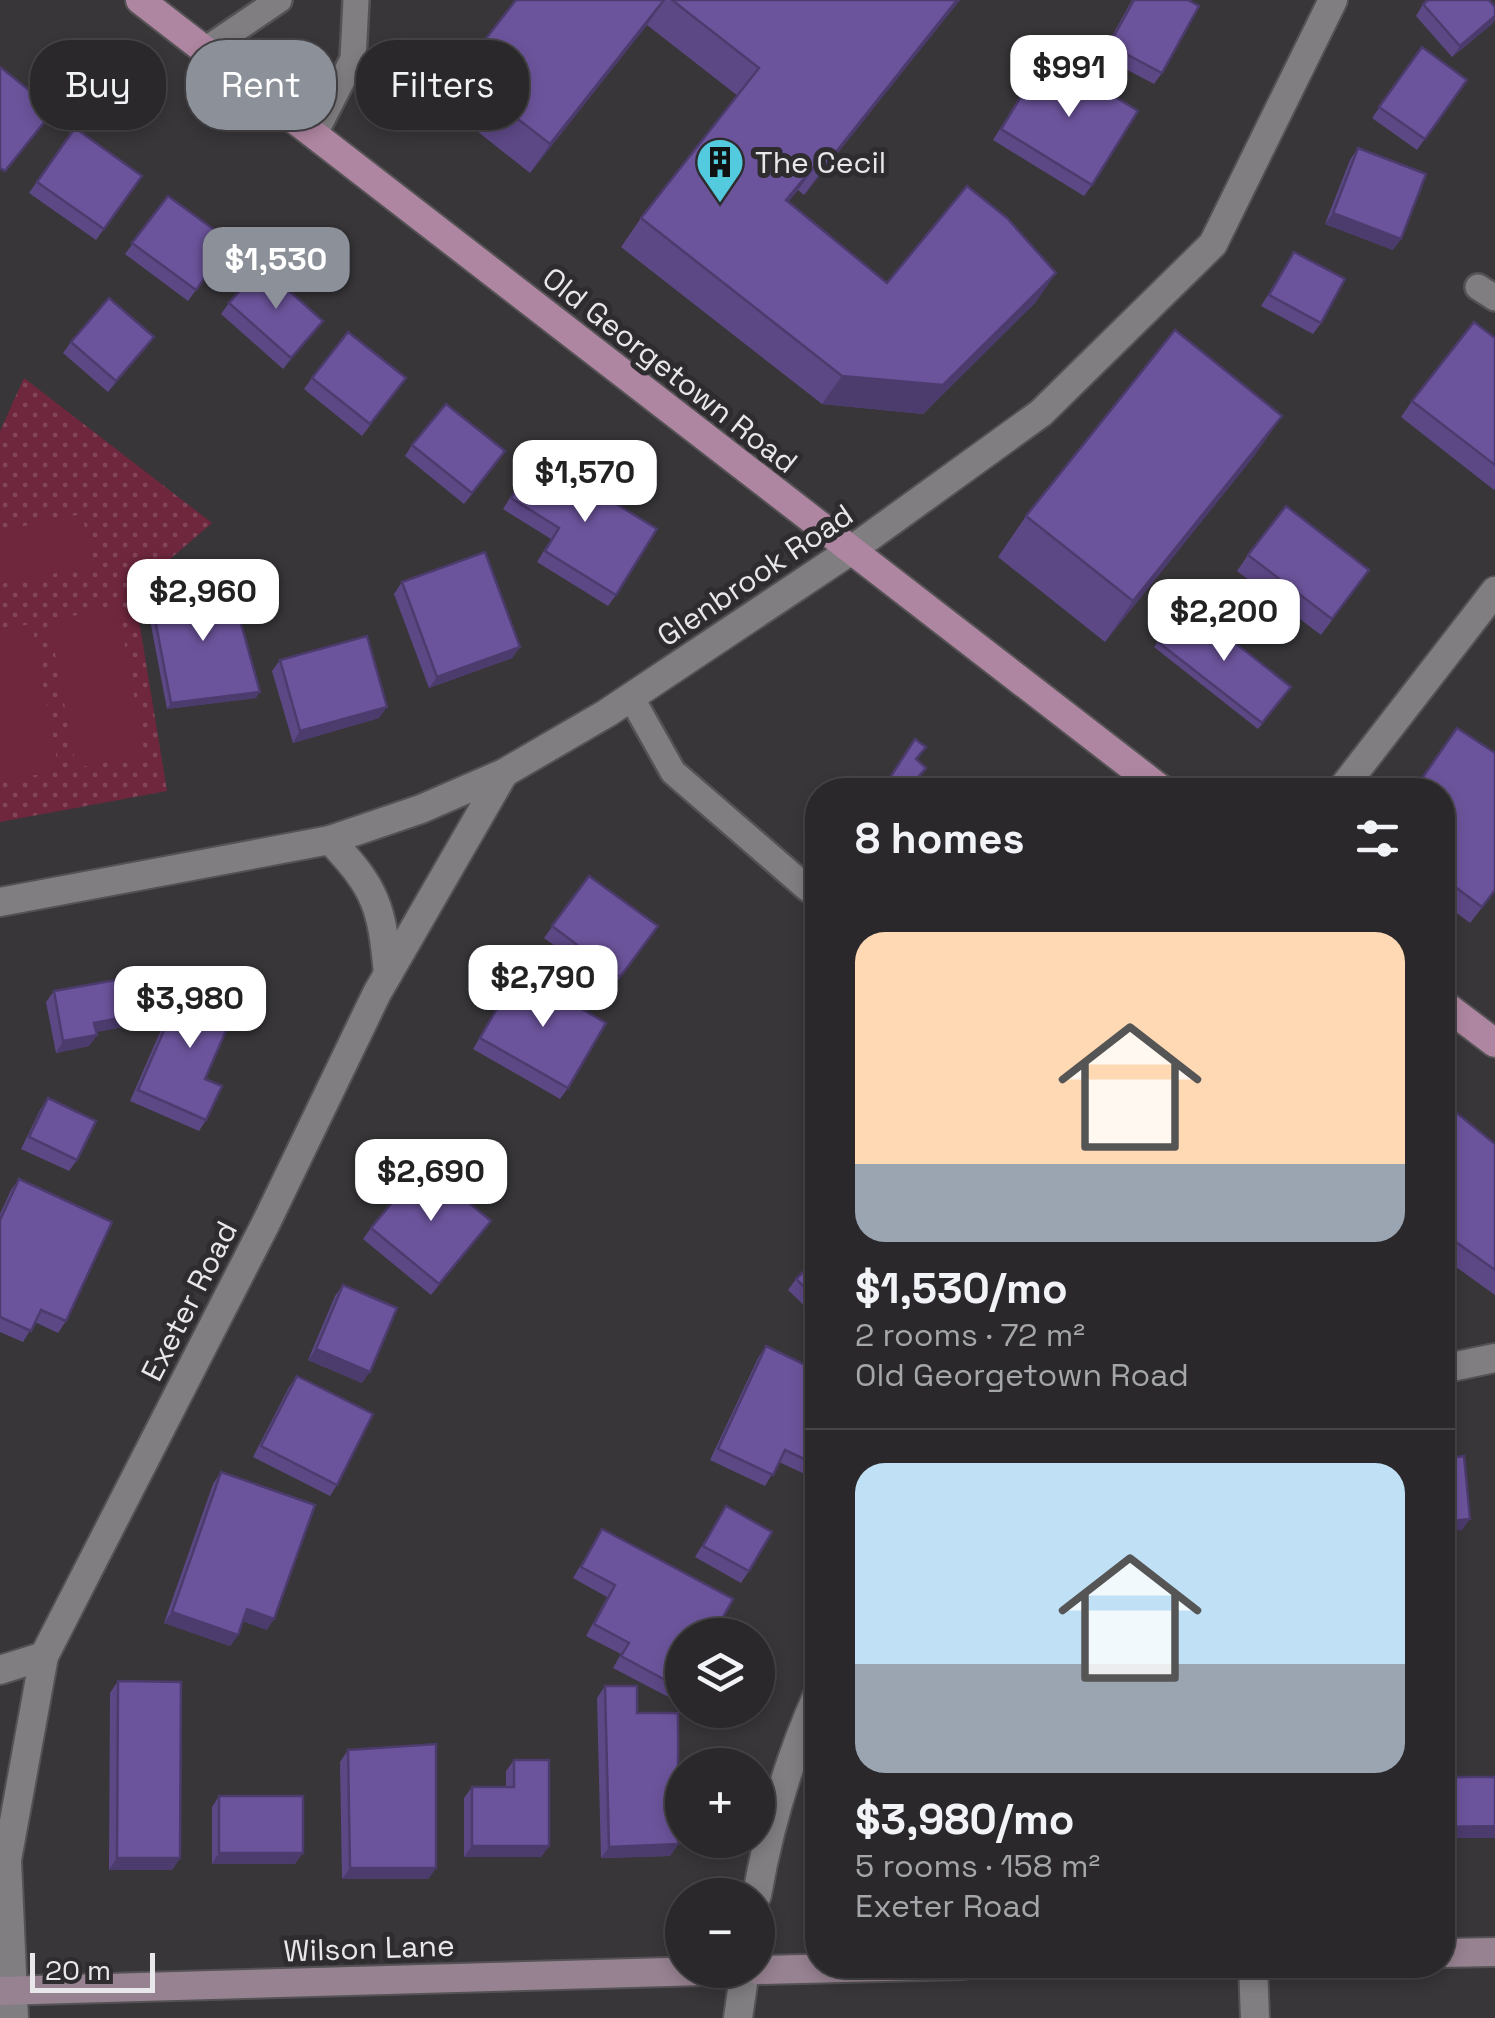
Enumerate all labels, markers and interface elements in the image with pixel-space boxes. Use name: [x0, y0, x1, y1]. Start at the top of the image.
pin: $991: [1010, 35, 1128, 120]
chip: Buy: [30, 40, 166, 130]
chip: Rent: [186, 40, 336, 130]
chip: Filters: [356, 40, 529, 130]
text: $991: [1032, 47, 1106, 87]
building icon: The Cecil: [694, 136, 746, 204]
place label: The Cecil: [755, 143, 886, 182]
pin: $1,530: [195, 227, 357, 312]
text: $1,530: [225, 239, 327, 279]
street label: Old Georgetown Road: [535, 258, 805, 482]
pin: $1,570: [504, 440, 666, 525]
text: $1,570: [535, 452, 635, 492]
street label: Glenbrook Road: [650, 495, 860, 655]
pin: $2,960: [122, 559, 284, 644]
text: $2,960: [149, 571, 257, 611]
pin: $2,200: [1143, 579, 1305, 664]
text: $2,200: [1170, 591, 1278, 631]
icon: filters: [1350, 811, 1405, 866]
text: 8 homes: [855, 812, 1025, 865]
pin: $2,790: [462, 945, 624, 1030]
text: $2,790: [491, 957, 595, 997]
pin: $3,980: [109, 966, 271, 1051]
text: $3,980: [136, 978, 244, 1018]
icon: home: [1040, 997, 1220, 1177]
pin: $2,690: [350, 1139, 512, 1224]
text: $2,690: [377, 1151, 485, 1191]
street label: Exeter Road: [132, 1214, 246, 1388]
text: $1,530/mo: [855, 1262, 1068, 1315]
text: 2 rooms · 72 m²: [855, 1315, 1085, 1355]
text: Old Georgetown Road: [855, 1355, 1189, 1395]
icon: home: [1040, 1528, 1220, 1708]
map controls: [665, 1618, 775, 1988]
button: layers: [665, 1618, 775, 1728]
button: +: [665, 1748, 775, 1858]
text: $3,980/mo: [855, 1793, 1075, 1846]
text: 5 rooms · 158 m²: [855, 1846, 1100, 1886]
button: −: [665, 1878, 775, 1988]
text: Exeter Road: [855, 1886, 1041, 1926]
street label: Wilson Lane: [283, 1926, 455, 1970]
scale bar: [30, 1948, 155, 1992]
text: 20 m: [45, 1952, 111, 1988]

